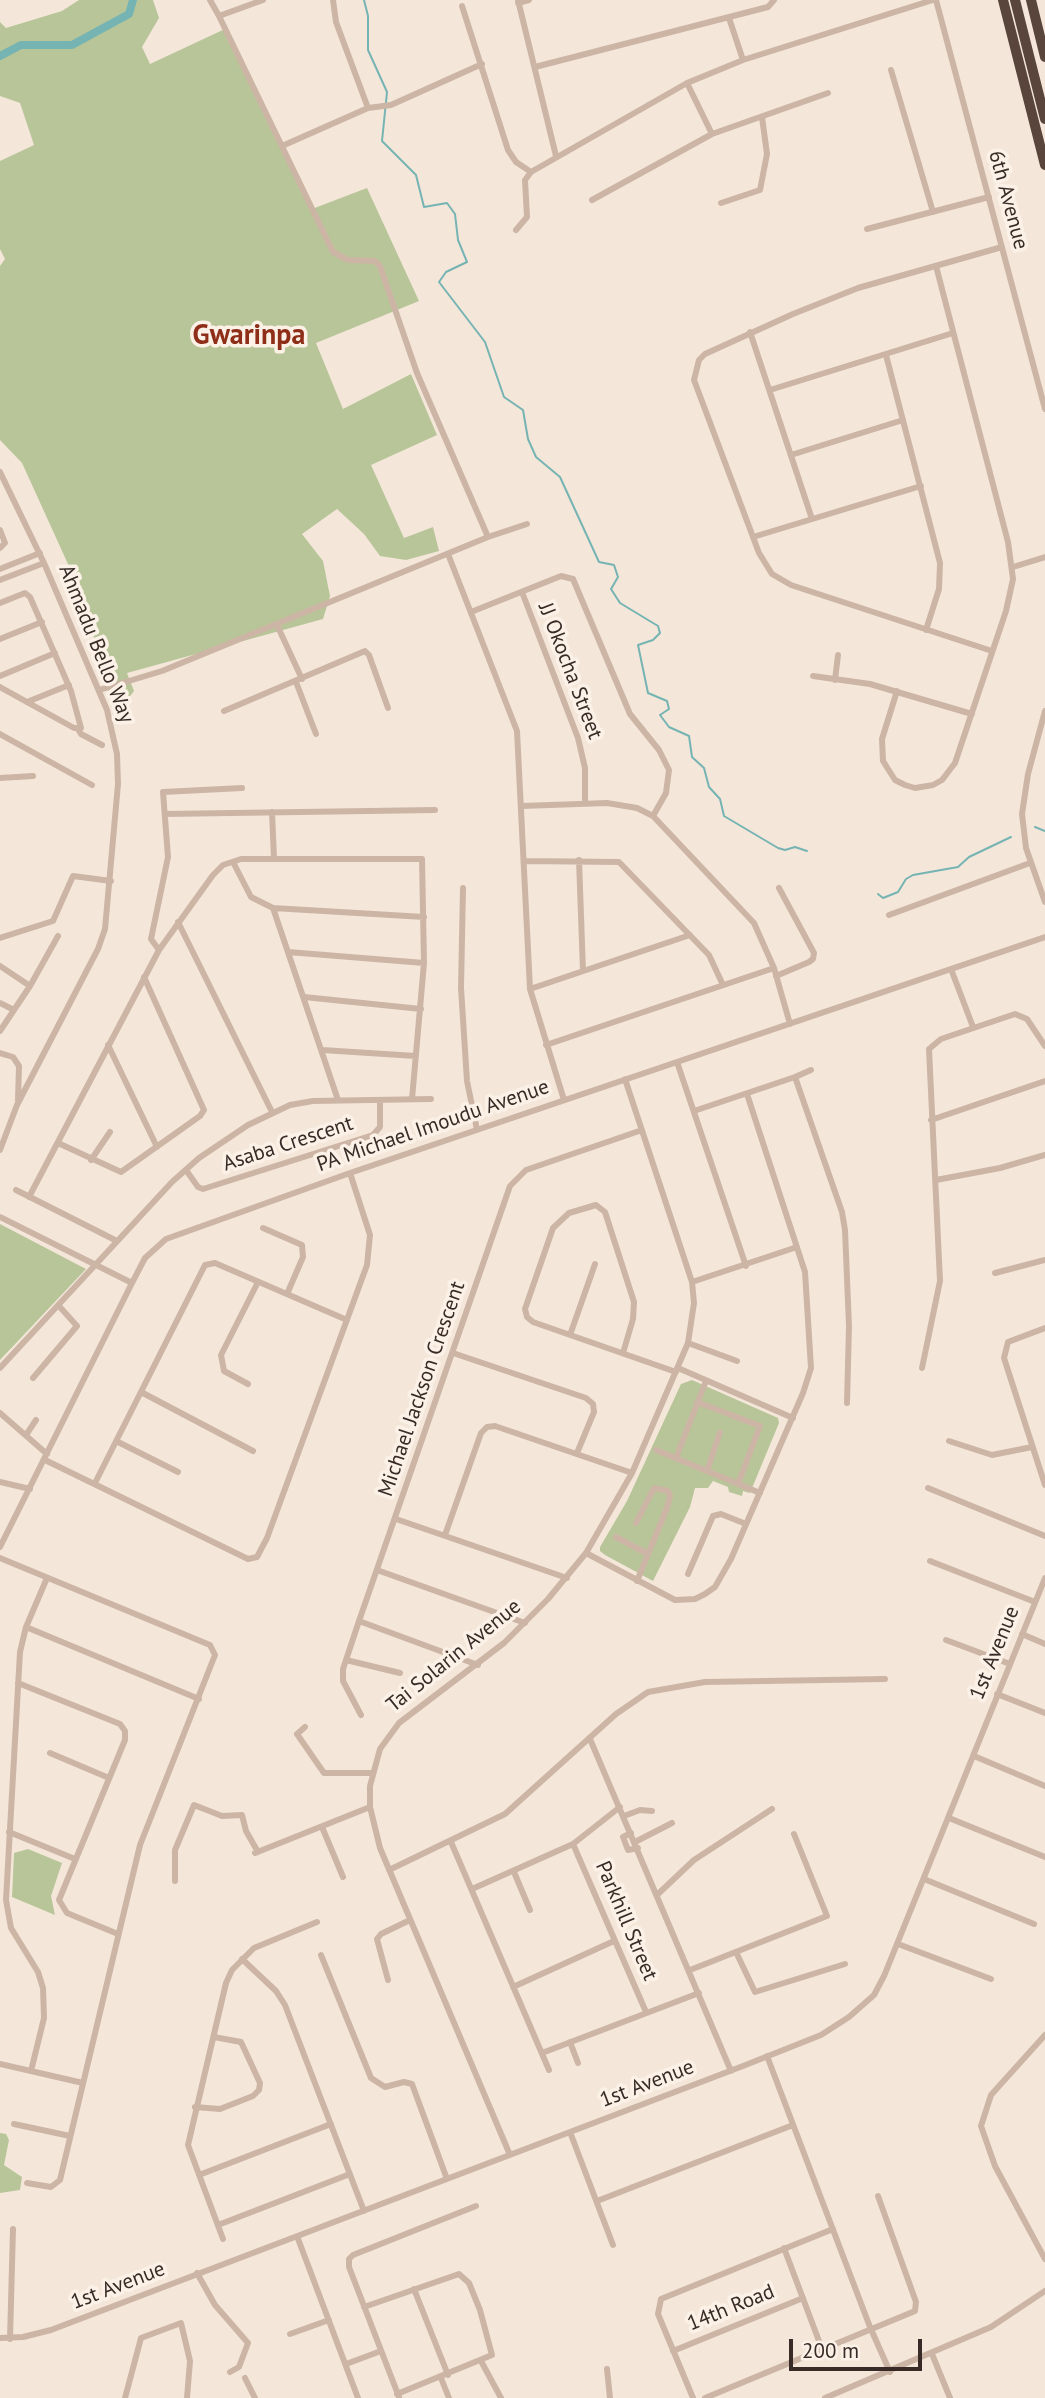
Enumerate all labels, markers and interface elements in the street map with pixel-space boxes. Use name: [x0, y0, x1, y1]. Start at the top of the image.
street label: 6th Avenue: [983, 148, 1033, 252]
district label: Gwarinpa: [193, 319, 305, 353]
street label: Ahmadu Bello Way: [53, 561, 139, 727]
street label: JJ Okocha Street: [532, 599, 608, 743]
street label: PA Michael Imoudu Avenue: [314, 1074, 552, 1178]
street label: Asaba Crescent: [220, 1111, 356, 1177]
street label: Michael Jackson Crescent: [373, 1278, 471, 1500]
street label: Tai Solarin Avenue: [382, 1594, 526, 1718]
street label: 1st Avenue: [965, 1603, 1025, 1703]
street label: Parkhill Street: [590, 1858, 662, 1984]
street label: 1st Avenue: [596, 2055, 698, 2113]
street label: 1st Avenue: [67, 2257, 169, 2315]
street label: 14th Road: [684, 2279, 778, 2337]
scale bar: [793, 2324, 926, 2368]
text: 200 m: [802, 2337, 859, 2364]

